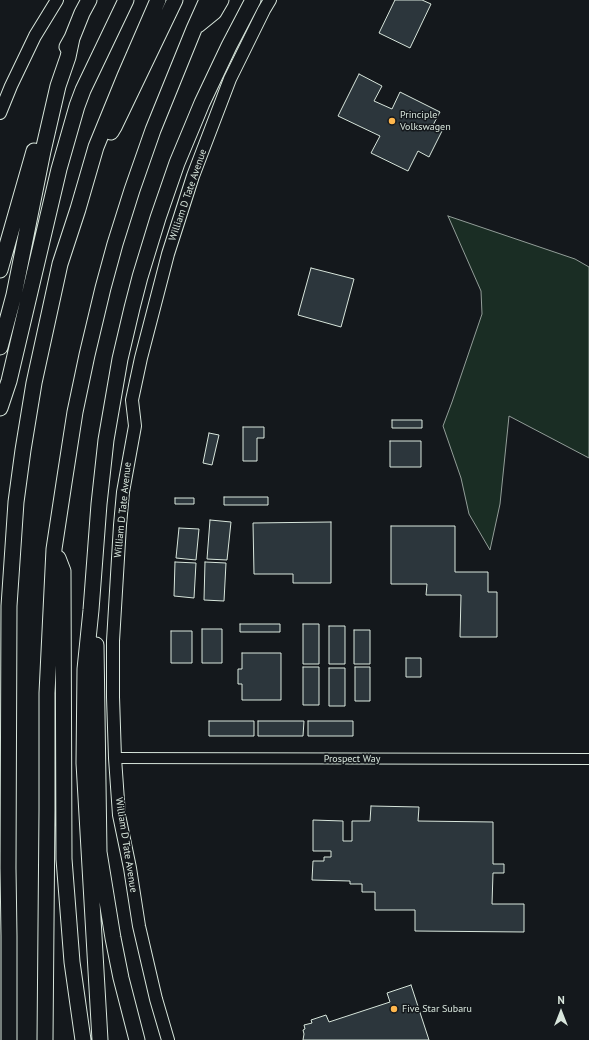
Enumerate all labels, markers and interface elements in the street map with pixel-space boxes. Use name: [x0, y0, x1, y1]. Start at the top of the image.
place label: Principle Volkswagen: [400, 109, 451, 132]
marker: Principle Volkswagen: [387, 116, 397, 126]
street label: William D Tate Avenue: [167, 148, 209, 242]
street label: William D Tate Avenue: [112, 462, 134, 558]
street label: Prospect Way: [324, 753, 380, 765]
street label: William D Tate Avenue: [113, 797, 139, 893]
north arrow: [541, 992, 581, 1032]
text: N: [557, 993, 565, 1007]
place label: Five Star Subaru: [402, 1003, 472, 1015]
marker: Five Star Subaru: [389, 1004, 399, 1014]

